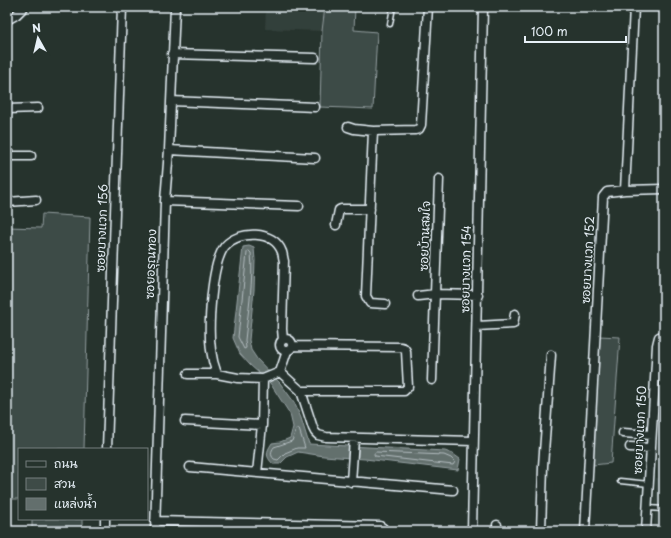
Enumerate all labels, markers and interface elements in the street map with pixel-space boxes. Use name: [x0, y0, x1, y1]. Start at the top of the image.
north arrow: [18, 18, 58, 58]
scale bar: [525, 18, 626, 44]
text: N: [31, 19, 42, 37]
text: 100 m: [531, 22, 568, 40]
street label: ซอยบางแวก 156: [90, 184, 112, 272]
street label: ซอยบ้านสมใจ: [414, 200, 434, 271]
street label: ซอยบางแวก 152: [576, 216, 598, 304]
street label: ซอยบางแวก 154: [455, 225, 475, 313]
street label: ซอยอรุณทอง: [140, 229, 161, 299]
street label: ซอยบางแวก 150: [628, 385, 650, 475]
legend: [18, 448, 148, 520]
text: ถนน: [54, 454, 78, 472]
text: สวน: [54, 474, 75, 492]
text: แหล่งน้ำ: [54, 493, 97, 512]

